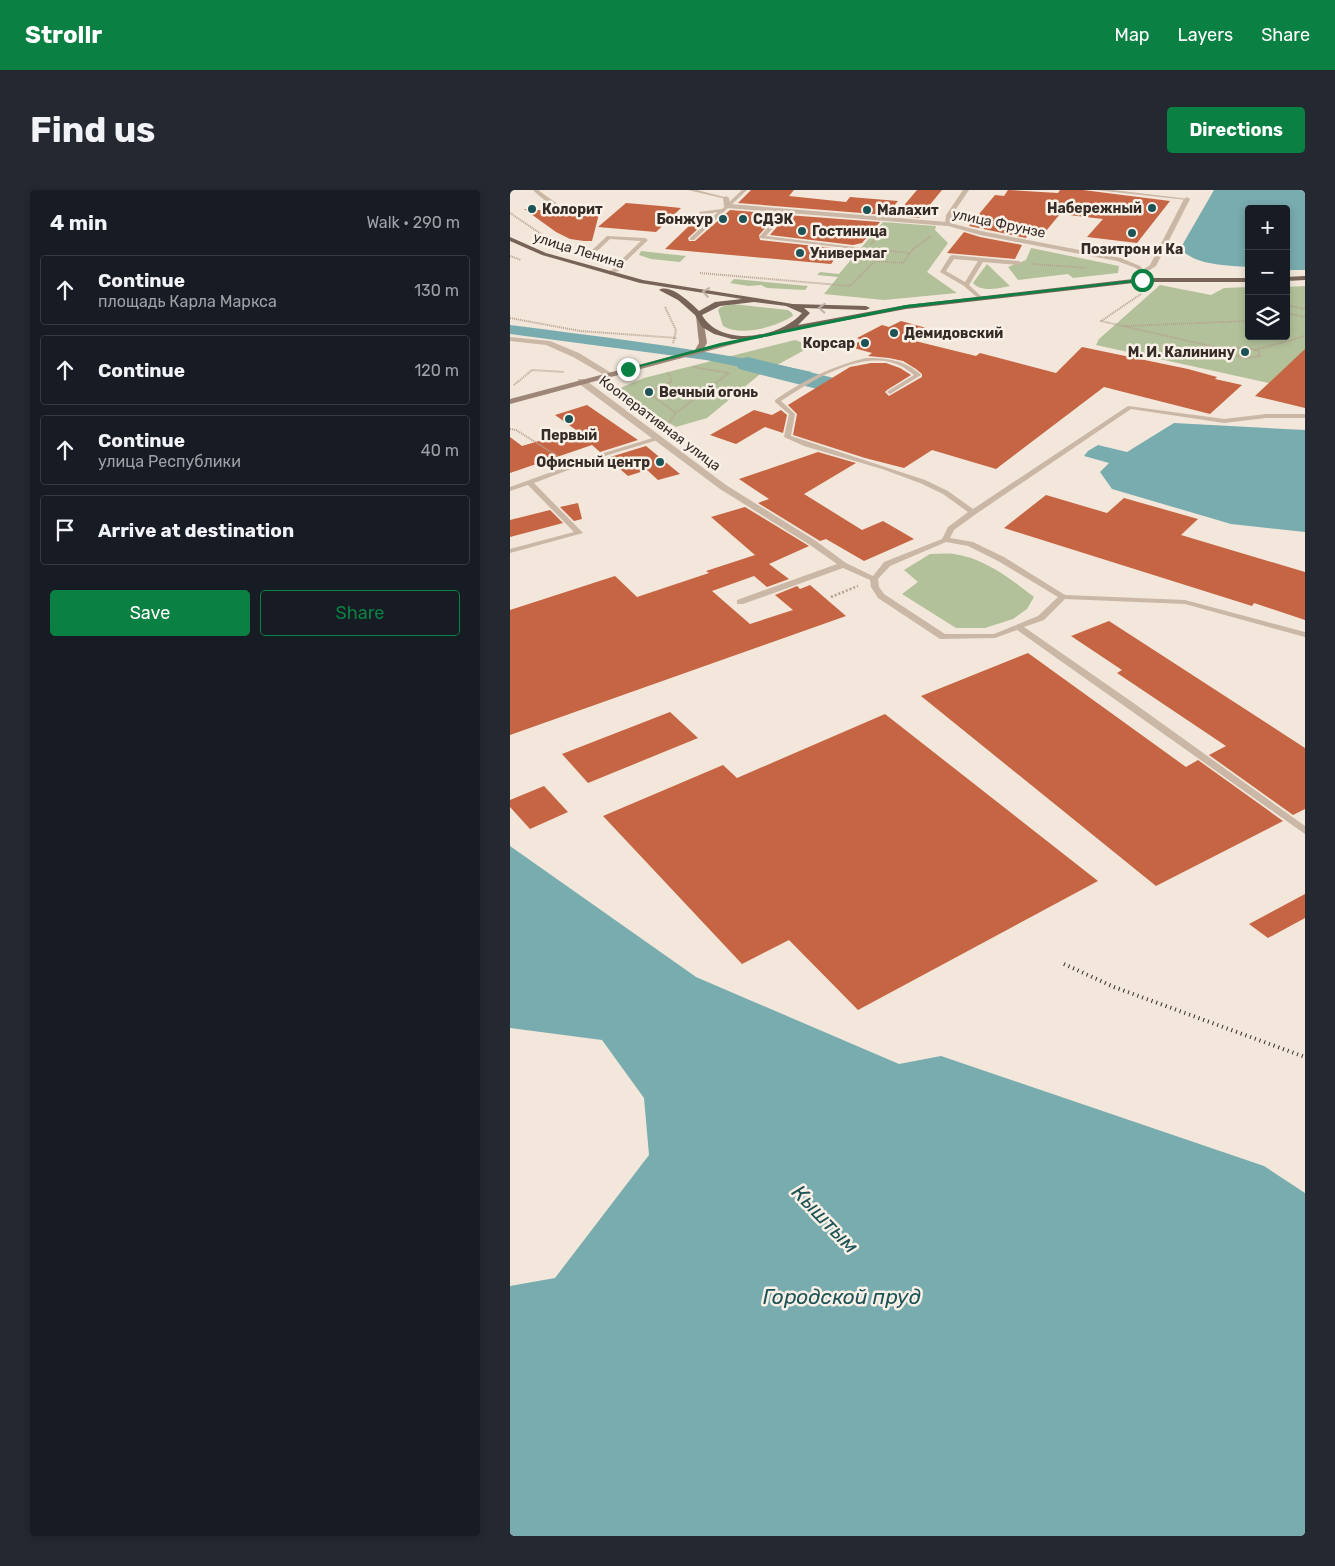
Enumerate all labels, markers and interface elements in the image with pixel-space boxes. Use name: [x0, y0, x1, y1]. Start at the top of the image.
text: Strollr: [25, 21, 102, 49]
text: Map: [1115, 24, 1150, 46]
text: Layers: [1178, 24, 1233, 46]
text: Share: [1261, 24, 1310, 46]
button: Directions: [1167, 107, 1305, 153]
text: Find us: [30, 109, 155, 151]
place label: Набережный: [1047, 200, 1142, 217]
place label: Колорит: [542, 201, 603, 218]
place label: Малахит: [877, 202, 939, 219]
marker: Набережный: [1146, 202, 1158, 214]
marker: Колорит: [526, 203, 538, 215]
marker: Малахит: [861, 204, 873, 216]
street label: улица Фрунзе: [951, 205, 1047, 242]
map controls: [1245, 205, 1290, 340]
button: +: [1245, 205, 1290, 250]
text: 4 min: [50, 210, 108, 235]
place label: Бонжур: [656, 211, 713, 228]
place label: СДЭК: [753, 211, 793, 228]
text: Walk · 290 m: [366, 213, 460, 232]
marker: Бонжур: [717, 213, 729, 225]
marker: СДЭК: [737, 213, 749, 225]
place label: Гостиница: [812, 223, 887, 240]
marker: Гостиница: [796, 225, 808, 237]
marker: Позитрон и Ка: [1126, 227, 1138, 239]
street label: улица Ленина: [531, 229, 627, 272]
place label: Позитрон и Ка: [1081, 241, 1183, 258]
place label: Универмаг: [810, 245, 887, 262]
marker: Универмаг: [794, 247, 806, 259]
button: −: [1245, 250, 1290, 295]
text: Continue: [98, 269, 185, 292]
route start: [1131, 269, 1154, 292]
icon: ahead: [51, 276, 79, 304]
text: 130 m: [414, 281, 459, 300]
one-way arrow: [702, 288, 711, 298]
text: площадь Карла Маркса: [98, 292, 277, 311]
button: layers: [1245, 295, 1290, 340]
one-way arrow: [818, 302, 826, 313]
place label: Демидовский: [904, 325, 1003, 342]
marker: Демидовский: [888, 327, 900, 339]
place label: Корсар: [803, 335, 855, 352]
marker: Корсар: [859, 337, 871, 349]
place label: М. И. Калинину: [1128, 344, 1236, 361]
marker: М. И. Калинину: [1239, 346, 1251, 358]
icon: ahead: [51, 356, 79, 384]
route end: [617, 358, 640, 381]
text: Continue: [98, 359, 185, 382]
text: 120 m: [414, 361, 459, 380]
street label: Кооперативная улица: [596, 372, 724, 475]
place label: Вечный огонь: [659, 384, 758, 401]
marker: Вечный огонь: [643, 386, 655, 398]
marker: Первый: [563, 413, 575, 425]
place label: Первый: [541, 427, 597, 444]
text: Continue: [98, 429, 185, 452]
icon: ahead: [51, 436, 79, 464]
text: 40 m: [421, 441, 459, 460]
text: улица Республики: [98, 452, 241, 471]
place label: Офисный центр: [536, 454, 650, 471]
marker: Офисный центр: [654, 456, 666, 468]
icon: arrive: [51, 516, 79, 544]
text: Arrive at destination: [98, 519, 294, 542]
button: Save: [50, 590, 250, 636]
button: Share: [260, 590, 460, 636]
water label: Кыштым: [787, 1179, 864, 1258]
water label: Городской пруд: [763, 1284, 921, 1309]

